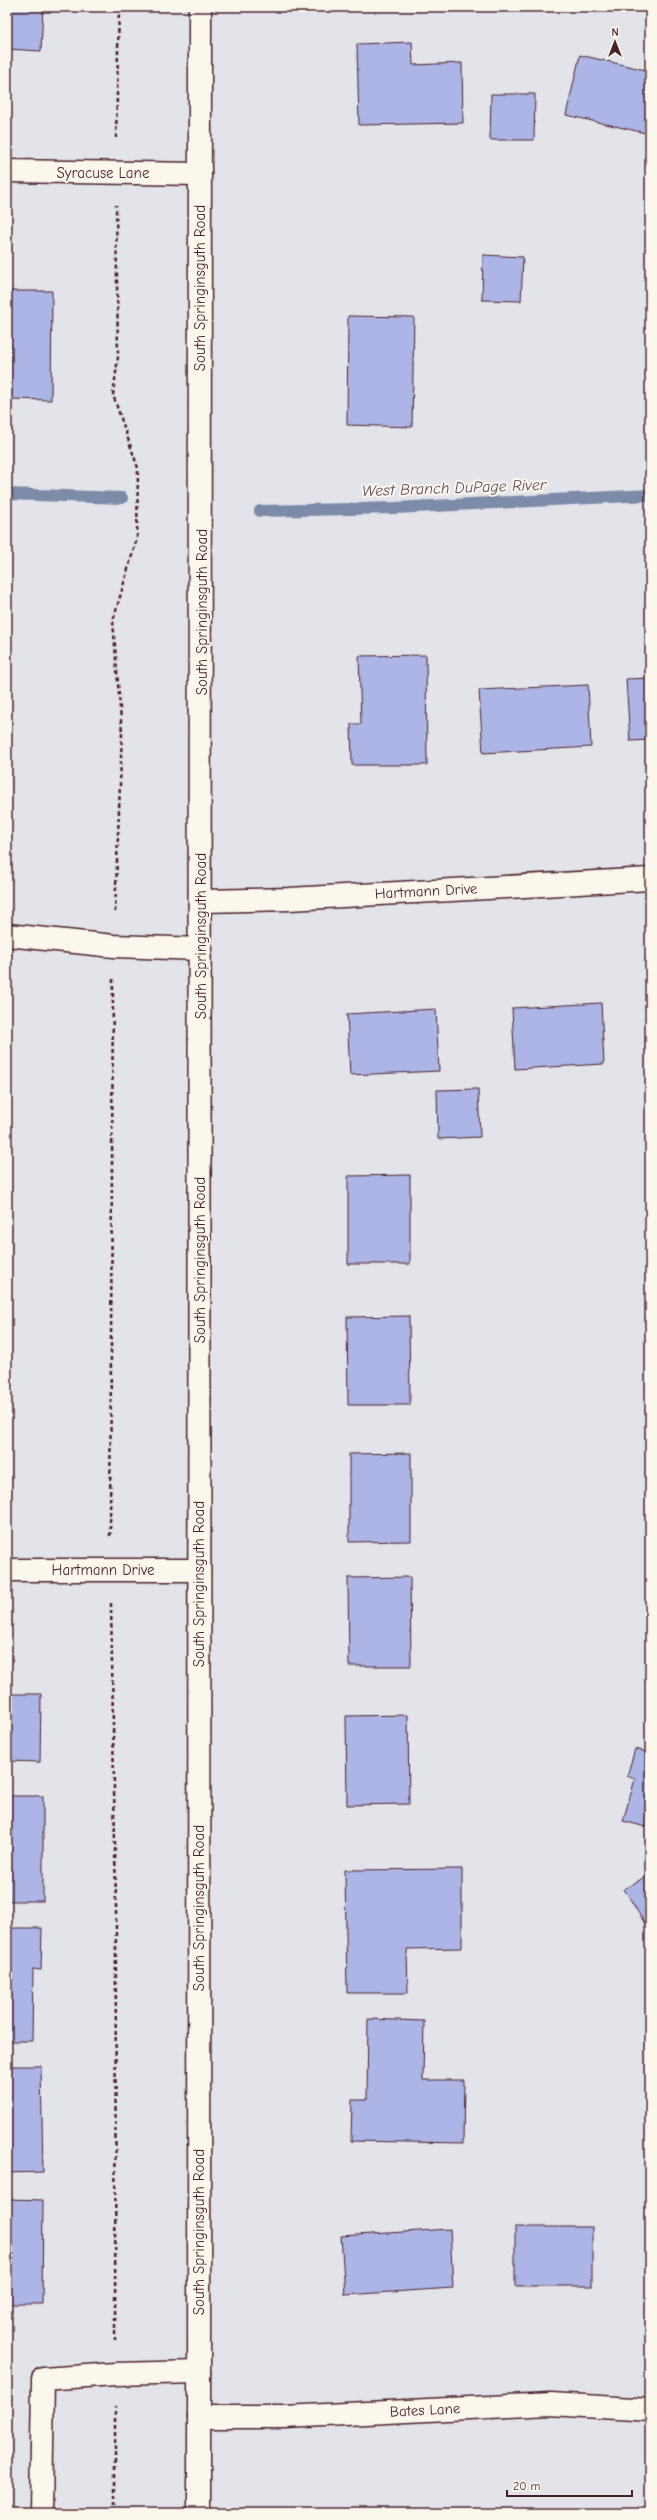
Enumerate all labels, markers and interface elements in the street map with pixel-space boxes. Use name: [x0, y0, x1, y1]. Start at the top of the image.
north arrow: [595, 22, 635, 62]
text: N: [611, 26, 619, 39]
street label: Syracuse Lane: [57, 164, 150, 182]
street label: South Springinsguth Road: [191, 205, 209, 371]
water label: West Branch DuPage River: [361, 476, 547, 500]
street label: South Springinsguth Road: [193, 529, 211, 695]
street label: South Springinsguth Road: [192, 853, 210, 1019]
street label: Hartmann Drive: [374, 879, 478, 903]
street label: South Springinsguth Road: [191, 1177, 209, 1343]
street label: South Springinsguth Road: [190, 1501, 208, 1667]
street label: Hartmann Drive: [52, 1561, 155, 1579]
street label: South Springinsguth Road: [190, 1825, 208, 1991]
street label: South Springinsguth Road: [190, 2149, 208, 2315]
street label: Bates Lane: [389, 2399, 461, 2421]
scale bar: [507, 2472, 632, 2498]
text: 20 m: [513, 2479, 541, 2493]

